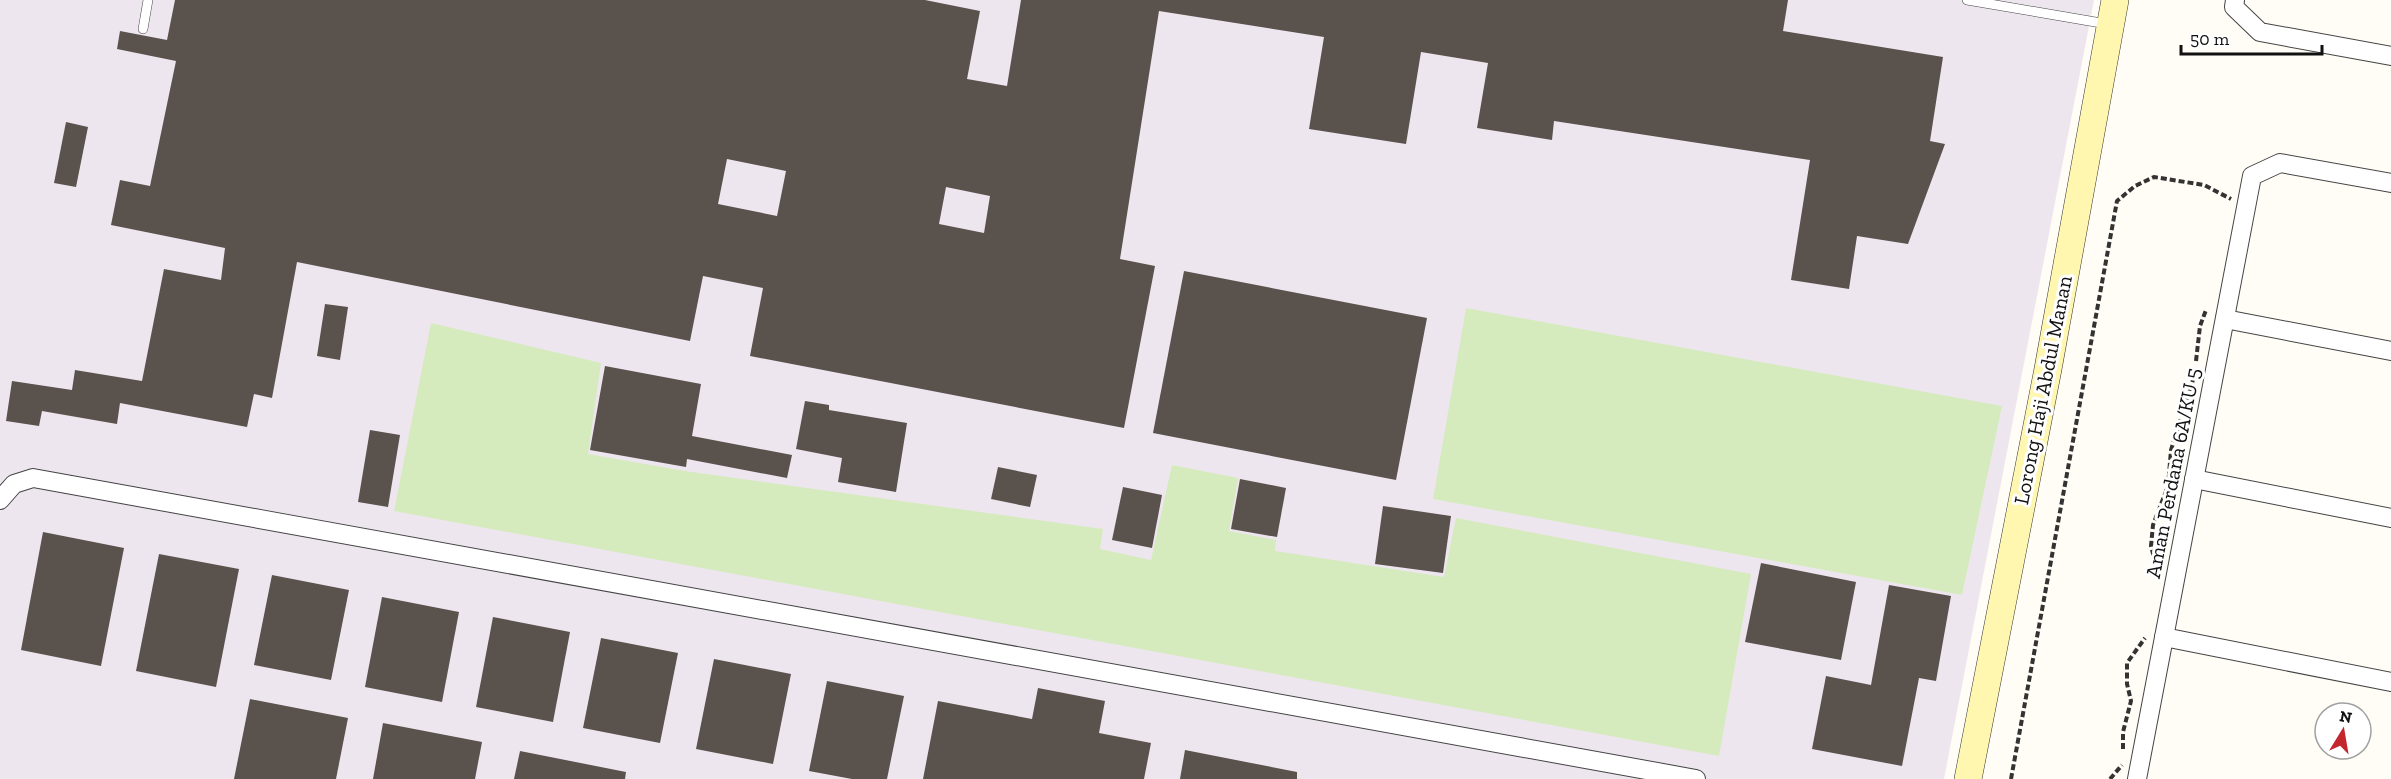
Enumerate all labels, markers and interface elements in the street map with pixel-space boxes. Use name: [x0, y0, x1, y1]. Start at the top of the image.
scale bar: [2181, 18, 2322, 56]
text: 50 m: [2190, 28, 2230, 50]
street label: Lorong Haji Abdul Manan: [2008, 273, 2078, 507]
street label: Aman Perdana 6A/KU 5: [2140, 366, 2205, 580]
north arrow: [2313, 701, 2373, 761]
text: N: [2338, 706, 2354, 727]

